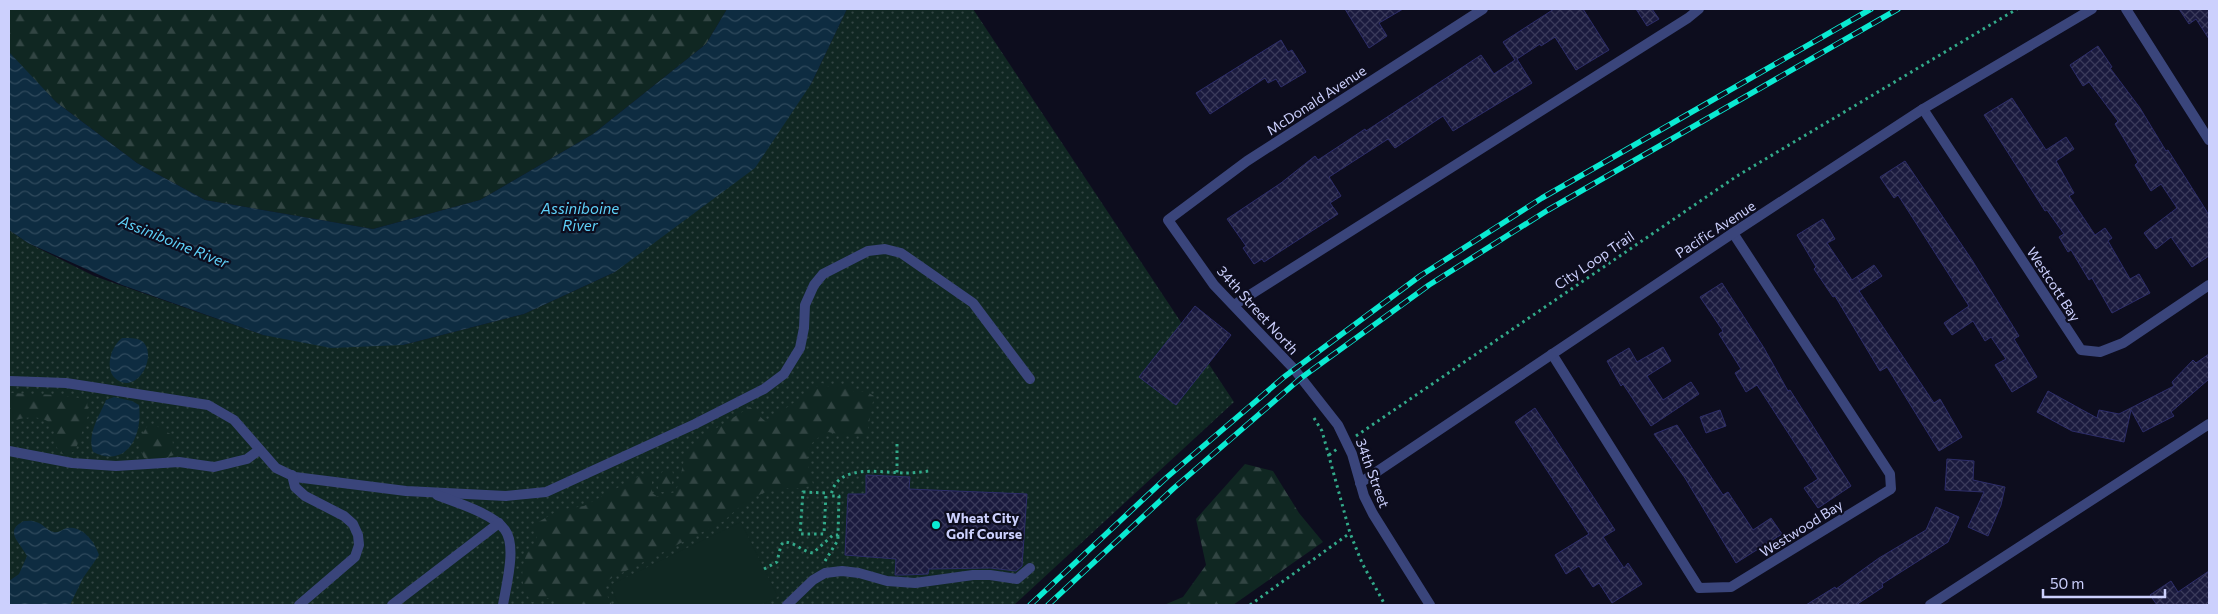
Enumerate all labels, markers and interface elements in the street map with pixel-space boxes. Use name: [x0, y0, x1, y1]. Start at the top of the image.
street label: McDonald Avenue: [1263, 61, 1369, 139]
street label: Pacific Avenue: [1672, 197, 1758, 261]
water label: Assiniboine River: [540, 199, 619, 234]
water label: Assiniboine River: [116, 210, 232, 272]
street label: City Loop Trail: [1551, 227, 1637, 293]
street label: Westcott Bay: [2024, 244, 2084, 324]
street label: 34th Street North: [1214, 262, 1302, 358]
street label: 34th Street: [1353, 436, 1393, 510]
street label: Westwood Bay: [1756, 496, 1846, 560]
place label: Wheat City Golf Course: [946, 509, 1022, 542]
marker: Wheat City Golf Course: [930, 519, 942, 531]
scale bar: [2043, 566, 2166, 598]
text: 50 m: [2050, 574, 2084, 592]

